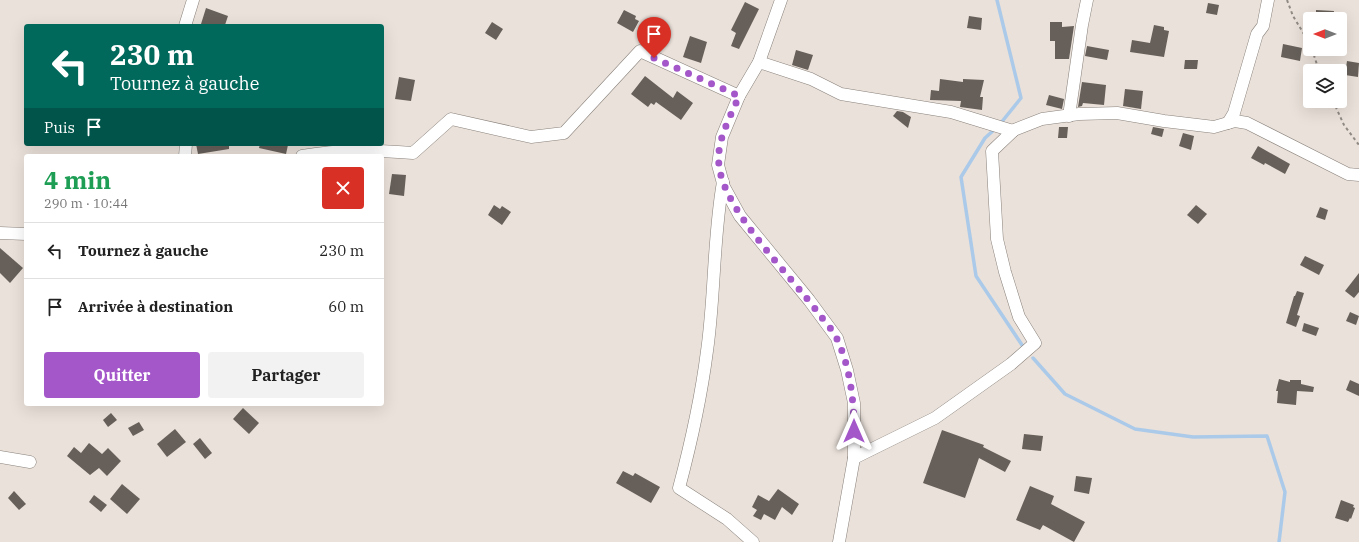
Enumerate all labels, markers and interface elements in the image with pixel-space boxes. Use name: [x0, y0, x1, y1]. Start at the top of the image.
north arrow: [1303, 12, 1347, 56]
map controls: [1303, 12, 1347, 108]
pin: [637, 17, 671, 58]
icon: arrive: [643, 23, 665, 45]
text: 230 m: [110, 36, 194, 73]
icon: left: [44, 40, 96, 92]
button: layers: [1303, 64, 1347, 108]
text: Tournez à gauche: [110, 72, 259, 95]
icon: arrive: [83, 116, 105, 138]
text: Puis: [44, 118, 75, 137]
text: 4 min: [44, 164, 111, 196]
button: close: [322, 167, 364, 209]
text: 290 m · 10:44: [44, 195, 128, 212]
icon: left: [44, 240, 66, 262]
text: Tournez à gauche: [78, 241, 209, 260]
text: 230 m: [319, 241, 364, 260]
icon: arrive: [44, 296, 66, 318]
text: Arrivée à destination: [78, 297, 233, 316]
text: 60 m: [328, 297, 364, 316]
button: Quitter: [44, 352, 200, 398]
button: Partager: [208, 352, 364, 398]
position arrow: [833, 410, 875, 452]

